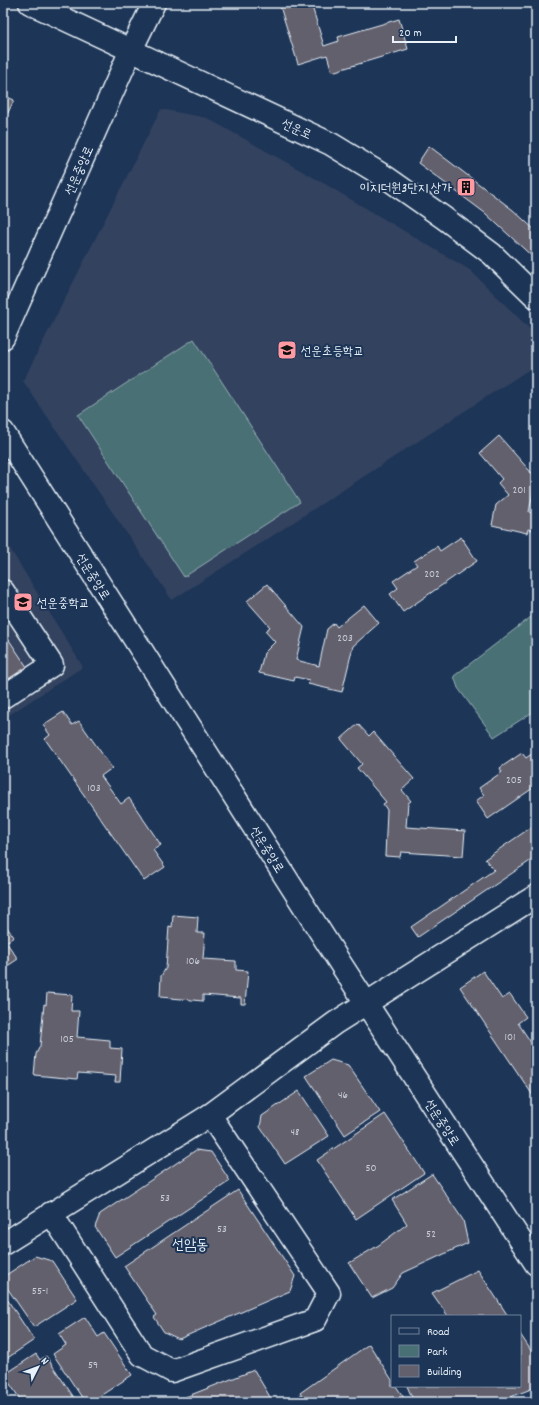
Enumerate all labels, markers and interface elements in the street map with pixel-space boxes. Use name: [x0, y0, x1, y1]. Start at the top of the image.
scale bar: [393, 18, 456, 44]
text: 20 m: [399, 25, 422, 42]
street label: 선운로: [278, 115, 314, 146]
street label: 선운중앙로: [61, 143, 100, 199]
building icon: 이지더원3단지 상가: [455, 176, 477, 198]
place label: 이지더원3단지 상가: [360, 180, 453, 199]
school or university icon: 선운초등학교: [276, 339, 298, 361]
place label: 선운초등학교: [301, 343, 364, 362]
house number: 201: [512, 483, 526, 499]
street label: 선운중앙로: [70, 550, 114, 605]
house number: 202: [424, 567, 440, 583]
school or university icon: 선운중학교: [12, 591, 34, 613]
place label: 선운중학교: [37, 595, 89, 614]
house number: 203: [337, 631, 353, 647]
house number: 205: [506, 773, 522, 789]
house number: 103: [87, 781, 101, 797]
street label: 선운중앙로: [244, 823, 288, 878]
house number: 106: [186, 954, 200, 970]
house number: 101: [505, 1030, 515, 1046]
house number: 105: [60, 1032, 74, 1048]
house number: 46: [338, 1088, 348, 1104]
street label: 선운중앙로: [419, 1096, 463, 1150]
house number: 48: [291, 1125, 299, 1141]
house number: 50: [365, 1161, 377, 1177]
house number: 53: [160, 1191, 170, 1207]
house number: 53: [217, 1222, 227, 1238]
house number: 52: [426, 1227, 436, 1243]
district label: 선암동: [172, 1235, 208, 1257]
house number: 55-1: [32, 1284, 48, 1300]
legend: [391, 1315, 521, 1387]
text: Road: [427, 1324, 449, 1341]
text: Park: [427, 1344, 448, 1361]
north arrow: [18, 1347, 58, 1387]
text: N: [36, 1354, 52, 1369]
house number: 59: [88, 1358, 98, 1374]
text: Building: [427, 1364, 462, 1381]

